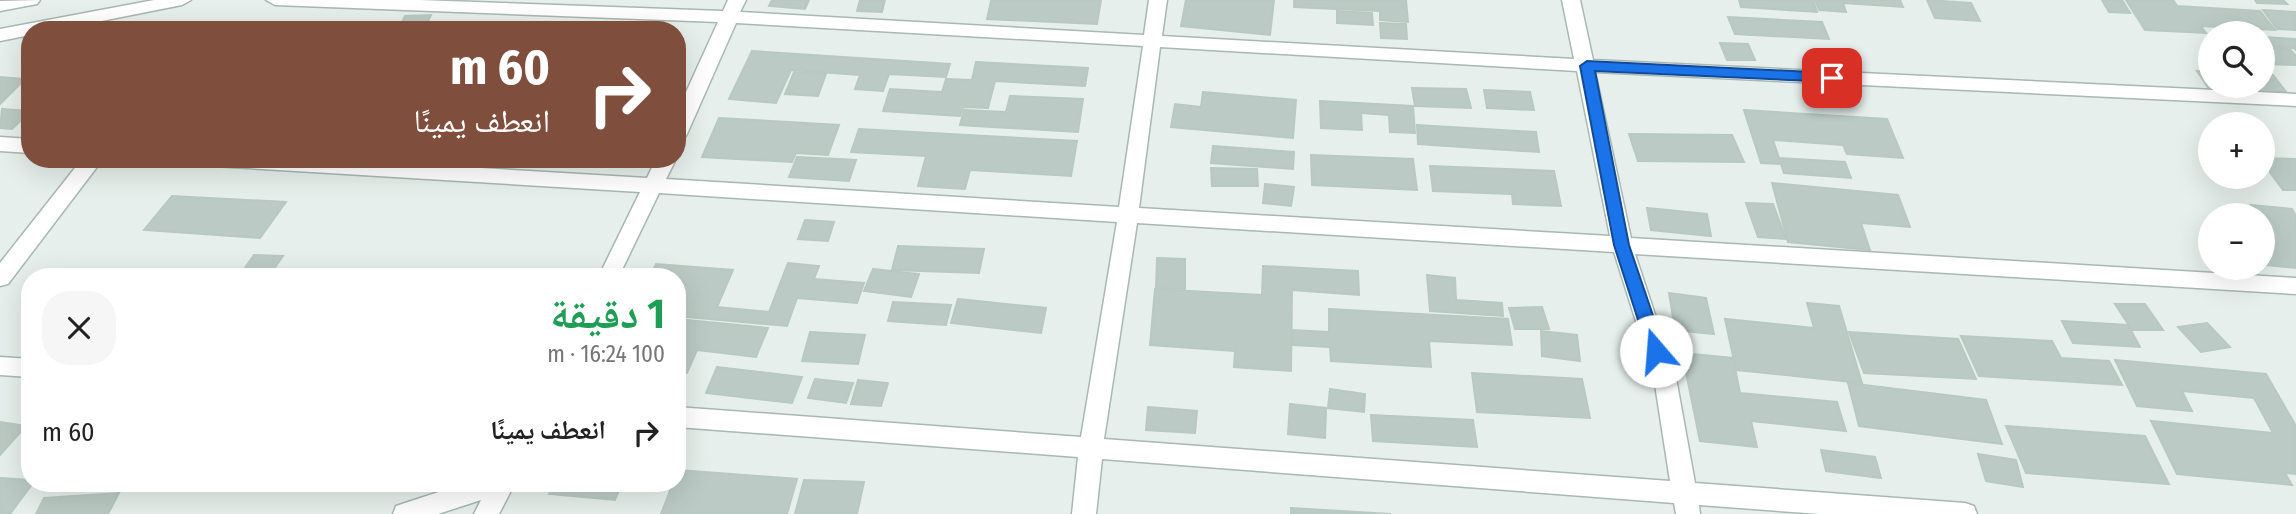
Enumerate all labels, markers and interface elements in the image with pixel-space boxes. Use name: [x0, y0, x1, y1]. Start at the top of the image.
map controls: [2198, 21, 2275, 280]
button: search: [2198, 21, 2275, 98]
text: 60 m: [450, 38, 550, 97]
pin: [1802, 48, 1862, 108]
icon: right: [574, 49, 665, 140]
icon: arrive: [1813, 59, 1851, 97]
text: انعطف يمينًا: [413, 102, 550, 140]
button: +: [2198, 112, 2275, 189]
button: −: [2198, 203, 2275, 280]
text: 1 دقيقة: [550, 289, 665, 339]
button: close: [42, 291, 116, 365]
position arrow: [1619, 314, 1693, 388]
text: 100 m · 16:24: [547, 340, 665, 368]
icon: right: [627, 414, 665, 452]
text: انعطف يمينًا: [490, 415, 606, 446]
text: 60 m: [42, 417, 95, 448]

